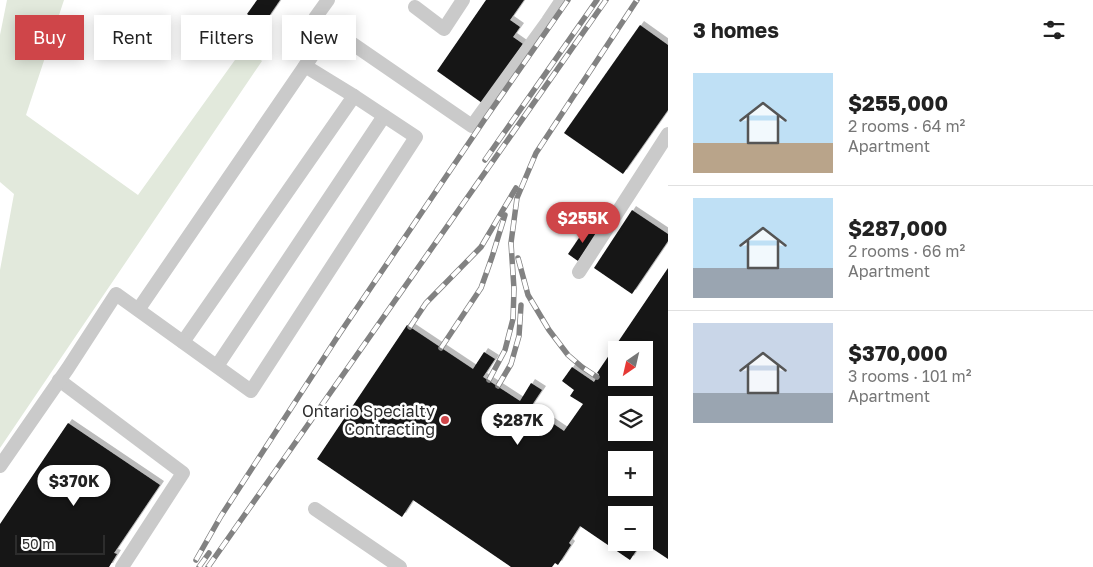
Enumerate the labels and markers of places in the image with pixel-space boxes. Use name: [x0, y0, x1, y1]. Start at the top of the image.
pin: $255K: [548, 202, 618, 244]
place label: Ontario Specialty Contracting: [302, 401, 435, 439]
pin: $287K: [483, 404, 553, 446]
marker: Ontario Specialty Contracting: [439, 414, 451, 426]
pin: $370K: [39, 464, 109, 507]

